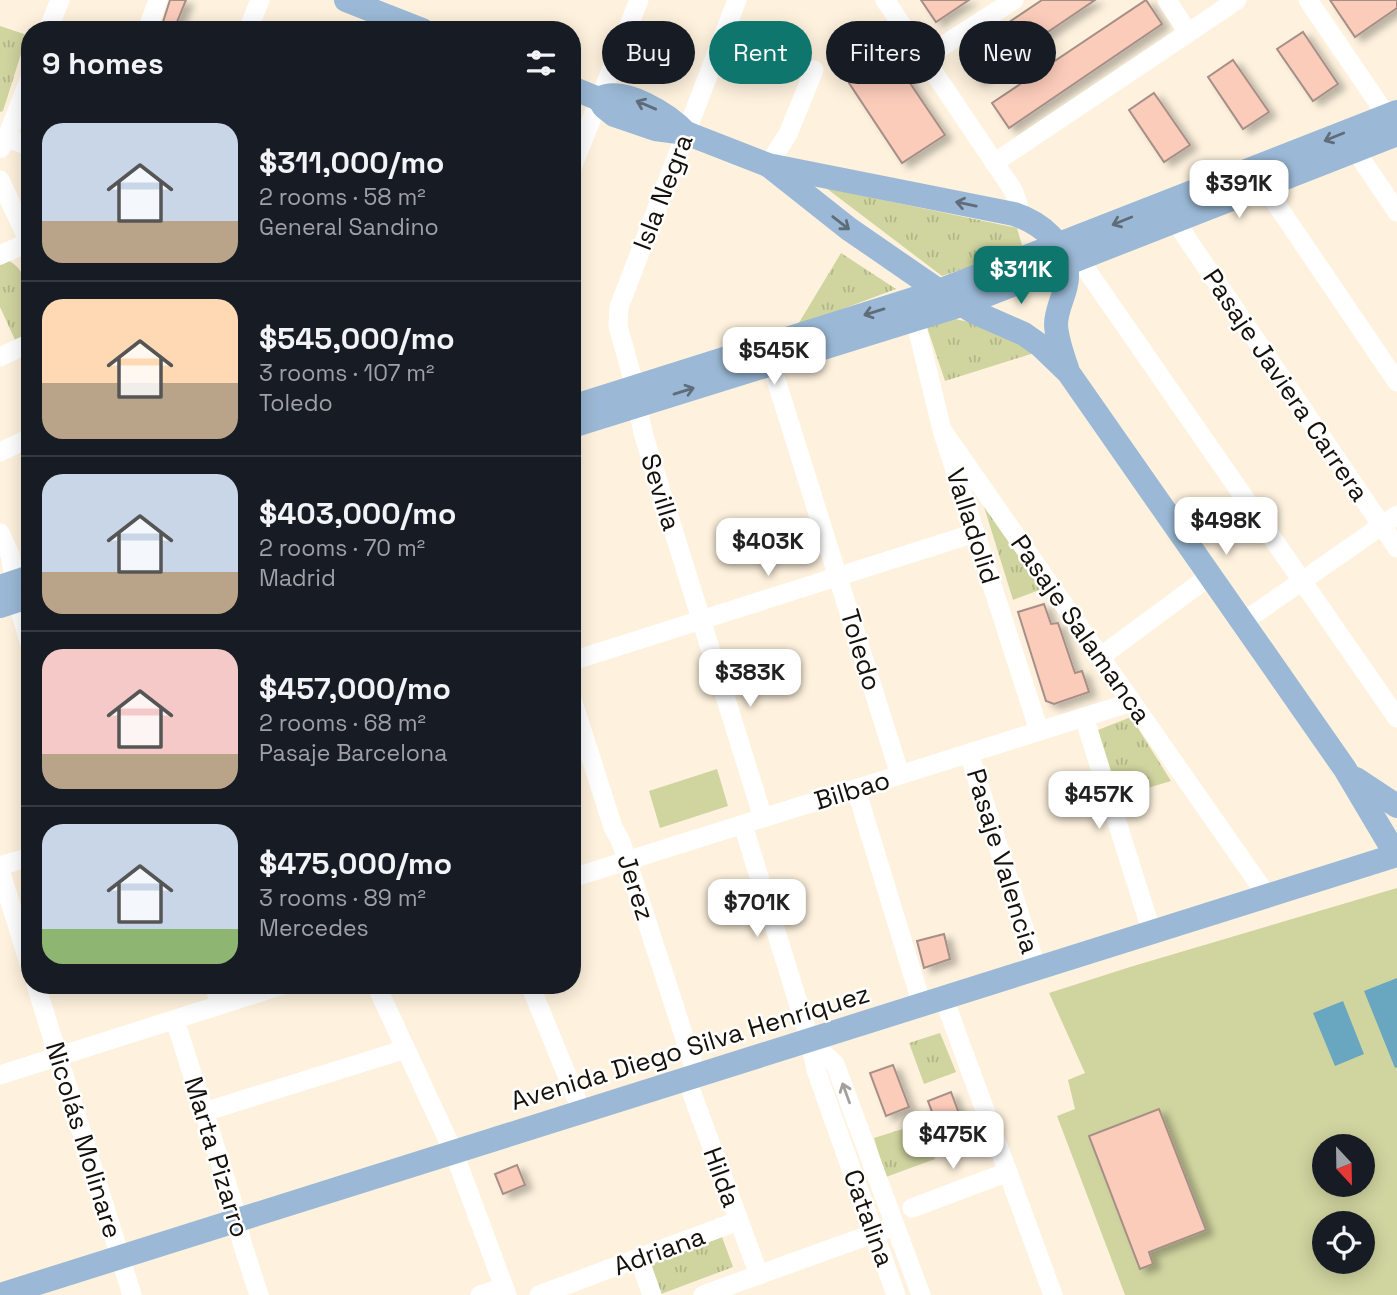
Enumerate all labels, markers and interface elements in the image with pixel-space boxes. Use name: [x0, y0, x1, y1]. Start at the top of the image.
chip: Buy: [602, 21, 695, 84]
chip: Rent: [709, 21, 812, 84]
chip: Filters: [826, 21, 945, 84]
chip: New: [959, 21, 1056, 84]
text: 9 homes: [42, 44, 164, 83]
icon: filters: [522, 44, 560, 82]
one-way arrow: [635, 98, 657, 111]
street label: Isla Negra: [625, 129, 701, 255]
one-way arrow: [1323, 132, 1345, 145]
text: $311,000/mo: [259, 143, 444, 182]
icon: home: [98, 151, 182, 235]
pin: $391K: [1190, 160, 1288, 220]
text: $391K: [1206, 168, 1272, 198]
text: 2 rooms · 58 m²: [259, 182, 426, 212]
one-way arrow: [955, 197, 978, 211]
text: General Sandino: [259, 212, 439, 242]
one-way arrow: [832, 215, 850, 230]
one-way arrow: [1112, 215, 1133, 228]
pin: $311K: [972, 246, 1070, 306]
text: $311K: [990, 254, 1052, 284]
street label: Pasaje Javiera Carrera: [1195, 262, 1377, 508]
one-way arrow: [863, 306, 885, 319]
text: $545,000/mo: [259, 319, 455, 358]
icon: home: [98, 327, 182, 411]
pin: $545K: [725, 328, 823, 387]
text: $545K: [739, 335, 809, 365]
text: 3 rooms · 107 m²: [259, 358, 435, 388]
one-way arrow: [673, 384, 695, 397]
text: Toledo: [259, 388, 333, 418]
street label: Sevilla: [633, 449, 689, 535]
street label: Valladolid: [938, 464, 1008, 588]
text: $403,000/mo: [259, 494, 456, 533]
pin: $498K: [1177, 498, 1275, 557]
icon: home: [98, 502, 182, 586]
text: $498K: [1191, 505, 1261, 535]
pin: $403K: [719, 518, 817, 578]
text: $403K: [732, 526, 804, 556]
street label: Pasaje Salamanca: [1003, 528, 1159, 730]
text: 2 rooms · 70 m²: [259, 533, 425, 563]
text: Madrid: [259, 563, 336, 593]
street label: Toledo: [833, 605, 889, 695]
pin: $383K: [701, 650, 799, 709]
text: $383K: [715, 657, 785, 687]
text: $457,000/mo: [259, 669, 451, 708]
icon: home: [98, 677, 182, 761]
text: 2 rooms · 68 m²: [259, 708, 426, 738]
text: Pasaje Barcelona: [259, 738, 447, 768]
street label: Bilbao: [810, 762, 894, 818]
street label: Pasaje Valencia: [959, 764, 1047, 958]
pin: $457K: [1050, 772, 1148, 831]
text: $457K: [1064, 779, 1134, 809]
text: $475,000/mo: [259, 844, 452, 883]
street label: Jerez: [609, 849, 663, 925]
icon: home: [98, 852, 182, 936]
pin: $701K: [708, 880, 806, 939]
text: 3 rooms · 89 m²: [259, 883, 426, 913]
text: $701K: [724, 887, 790, 917]
text: Mercedes: [259, 913, 369, 943]
street label: Avenida Diego Silva Henríquez: [506, 976, 874, 1118]
street label: Nicolás Molinare: [38, 1038, 130, 1242]
street label: Marta Pizarro: [176, 1072, 258, 1242]
one-way arrow: [839, 1083, 852, 1105]
pin: $475K: [904, 1112, 1002, 1171]
text: $475K: [919, 1119, 987, 1149]
north arrow: [1312, 1134, 1376, 1197]
map controls: [1312, 1134, 1375, 1274]
street label: Hilda: [696, 1142, 749, 1212]
street label: Catalina: [836, 1165, 902, 1271]
button: locate: [1312, 1211, 1375, 1274]
street label: Adriana: [608, 1219, 710, 1283]

